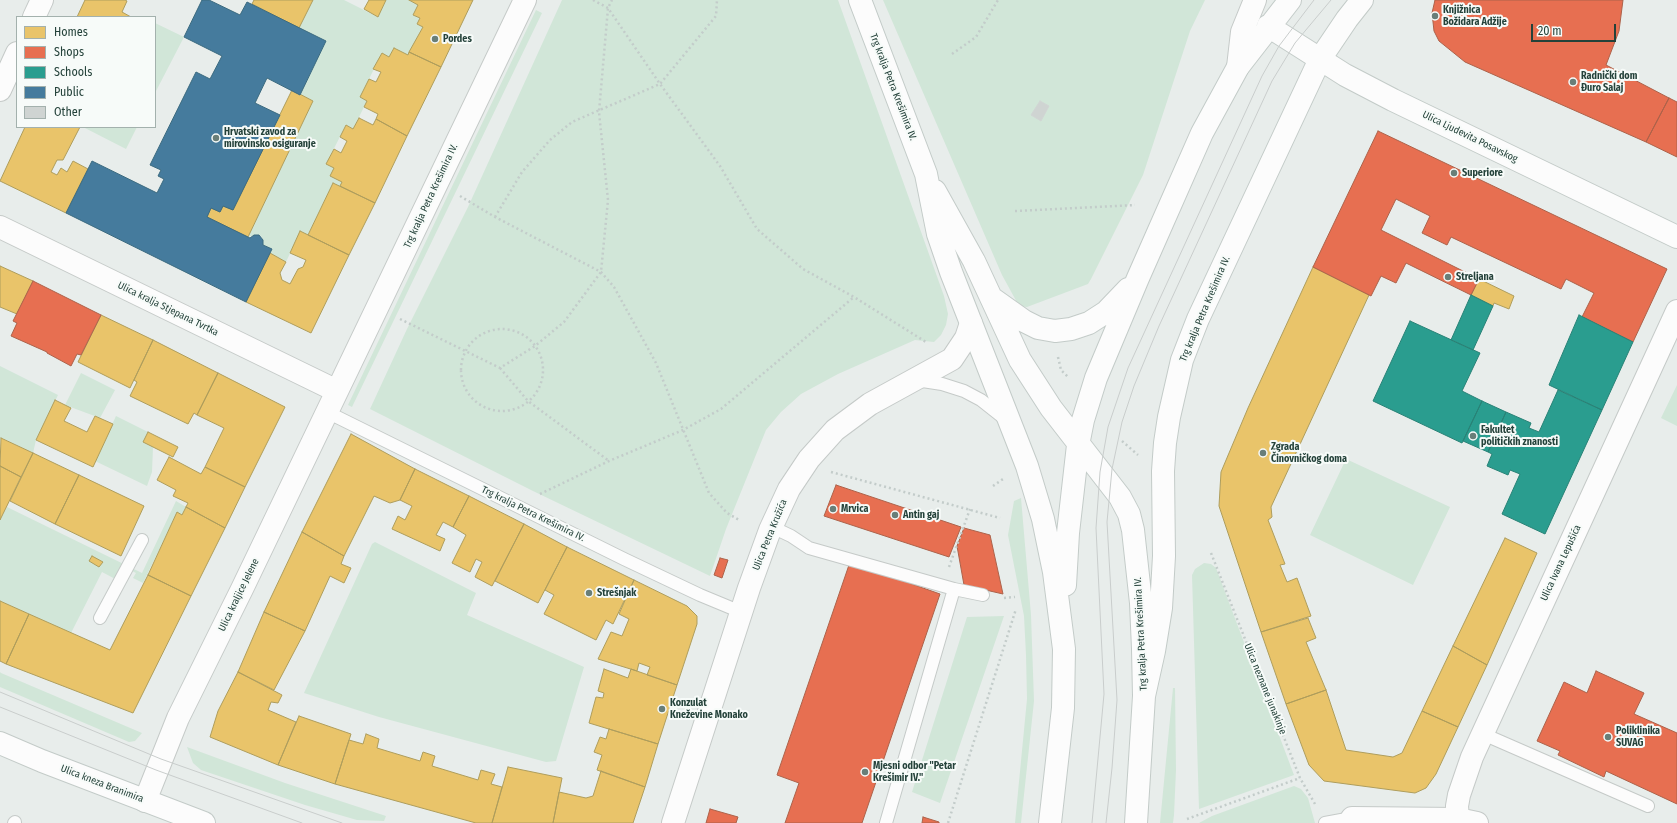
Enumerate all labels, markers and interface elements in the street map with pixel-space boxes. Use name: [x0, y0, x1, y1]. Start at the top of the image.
place label: Knjižnica Božidara Adžije: [1443, 4, 1507, 28]
marker: Knjižnica Božidara Adžije: [1430, 11, 1440, 21]
legend: [16, 16, 156, 128]
scale bar: [1533, 16, 1618, 42]
text: 20 m: [1538, 24, 1562, 38]
text: Homes: [54, 25, 88, 39]
street label: Trg kralja Petra Krešimira IV.: [867, 32, 919, 142]
place label: Pordes: [443, 33, 472, 45]
marker: Pordes: [430, 34, 440, 44]
text: Shops: [54, 45, 84, 59]
text: Schools: [54, 65, 92, 79]
place label: Radnički dom Đuro Salaj: [1581, 70, 1637, 94]
marker: Radnički dom Đuro Salaj: [1568, 77, 1578, 87]
text: Public: [54, 85, 84, 99]
text: Other: [54, 105, 82, 119]
street label: Ulica Ljudevita Posavskog: [1420, 109, 1520, 165]
place label: Hrvatski zavod za mirovinsko osiguranje: [224, 126, 316, 150]
marker: Hrvatski zavod za mirovinsko osiguranje: [211, 133, 221, 143]
street label: Trg kralja Petra Krešimira IV.: [402, 142, 460, 250]
place label: Superiore: [1462, 167, 1503, 179]
marker: Superiore: [1449, 168, 1459, 178]
street label: Trg kralja Petra Krešimira IV.: [1177, 254, 1233, 364]
place label: Streljana: [1456, 271, 1494, 283]
marker: Streljana: [1443, 272, 1453, 282]
street label: Ulica kralja Stjepana Tvrtka: [116, 279, 220, 339]
place label: Fakultet političkih znanosti: [1481, 424, 1558, 448]
marker: Fakultet političkih znanosti: [1468, 431, 1478, 441]
place label: Zgrada Činovničkog doma: [1271, 441, 1347, 464]
marker: Zgrada Činovničkog doma: [1258, 448, 1268, 458]
street label: Trg kralja Petra Krešimira IV.: [479, 484, 587, 544]
street label: Ulica Petra Kružića: [750, 498, 790, 572]
place label: Mrvica: [841, 503, 868, 515]
marker: Mrvica: [828, 504, 838, 514]
place label: Antin gaj: [903, 509, 939, 521]
marker: Antin gaj: [890, 510, 900, 520]
street label: Ulica Ivana Lepušića: [1538, 523, 1584, 603]
street label: Ulica kraljice Jelene: [216, 557, 262, 633]
street label: Trg kralja Petra Krešimira IV.: [1132, 577, 1150, 691]
place label: Strešnjak: [597, 587, 636, 599]
marker: Strešnjak: [584, 588, 594, 598]
street label: Ulica neznane junakinje: [1241, 642, 1289, 736]
place label: Konzulat Kneževine Monako: [670, 697, 748, 720]
marker: Konzulat Kneževine Monako: [657, 704, 667, 714]
place label: Poliklinika SUVAG: [1616, 725, 1660, 748]
marker: Poliklinika SUVAG: [1603, 732, 1613, 742]
place label: Mjesni odbor "Petar Krešimir IV.": [873, 760, 956, 784]
street label: Ulica kneza Branimira: [59, 763, 145, 805]
marker: Mjesni odbor "Petar Krešimir IV.": [860, 767, 870, 777]

